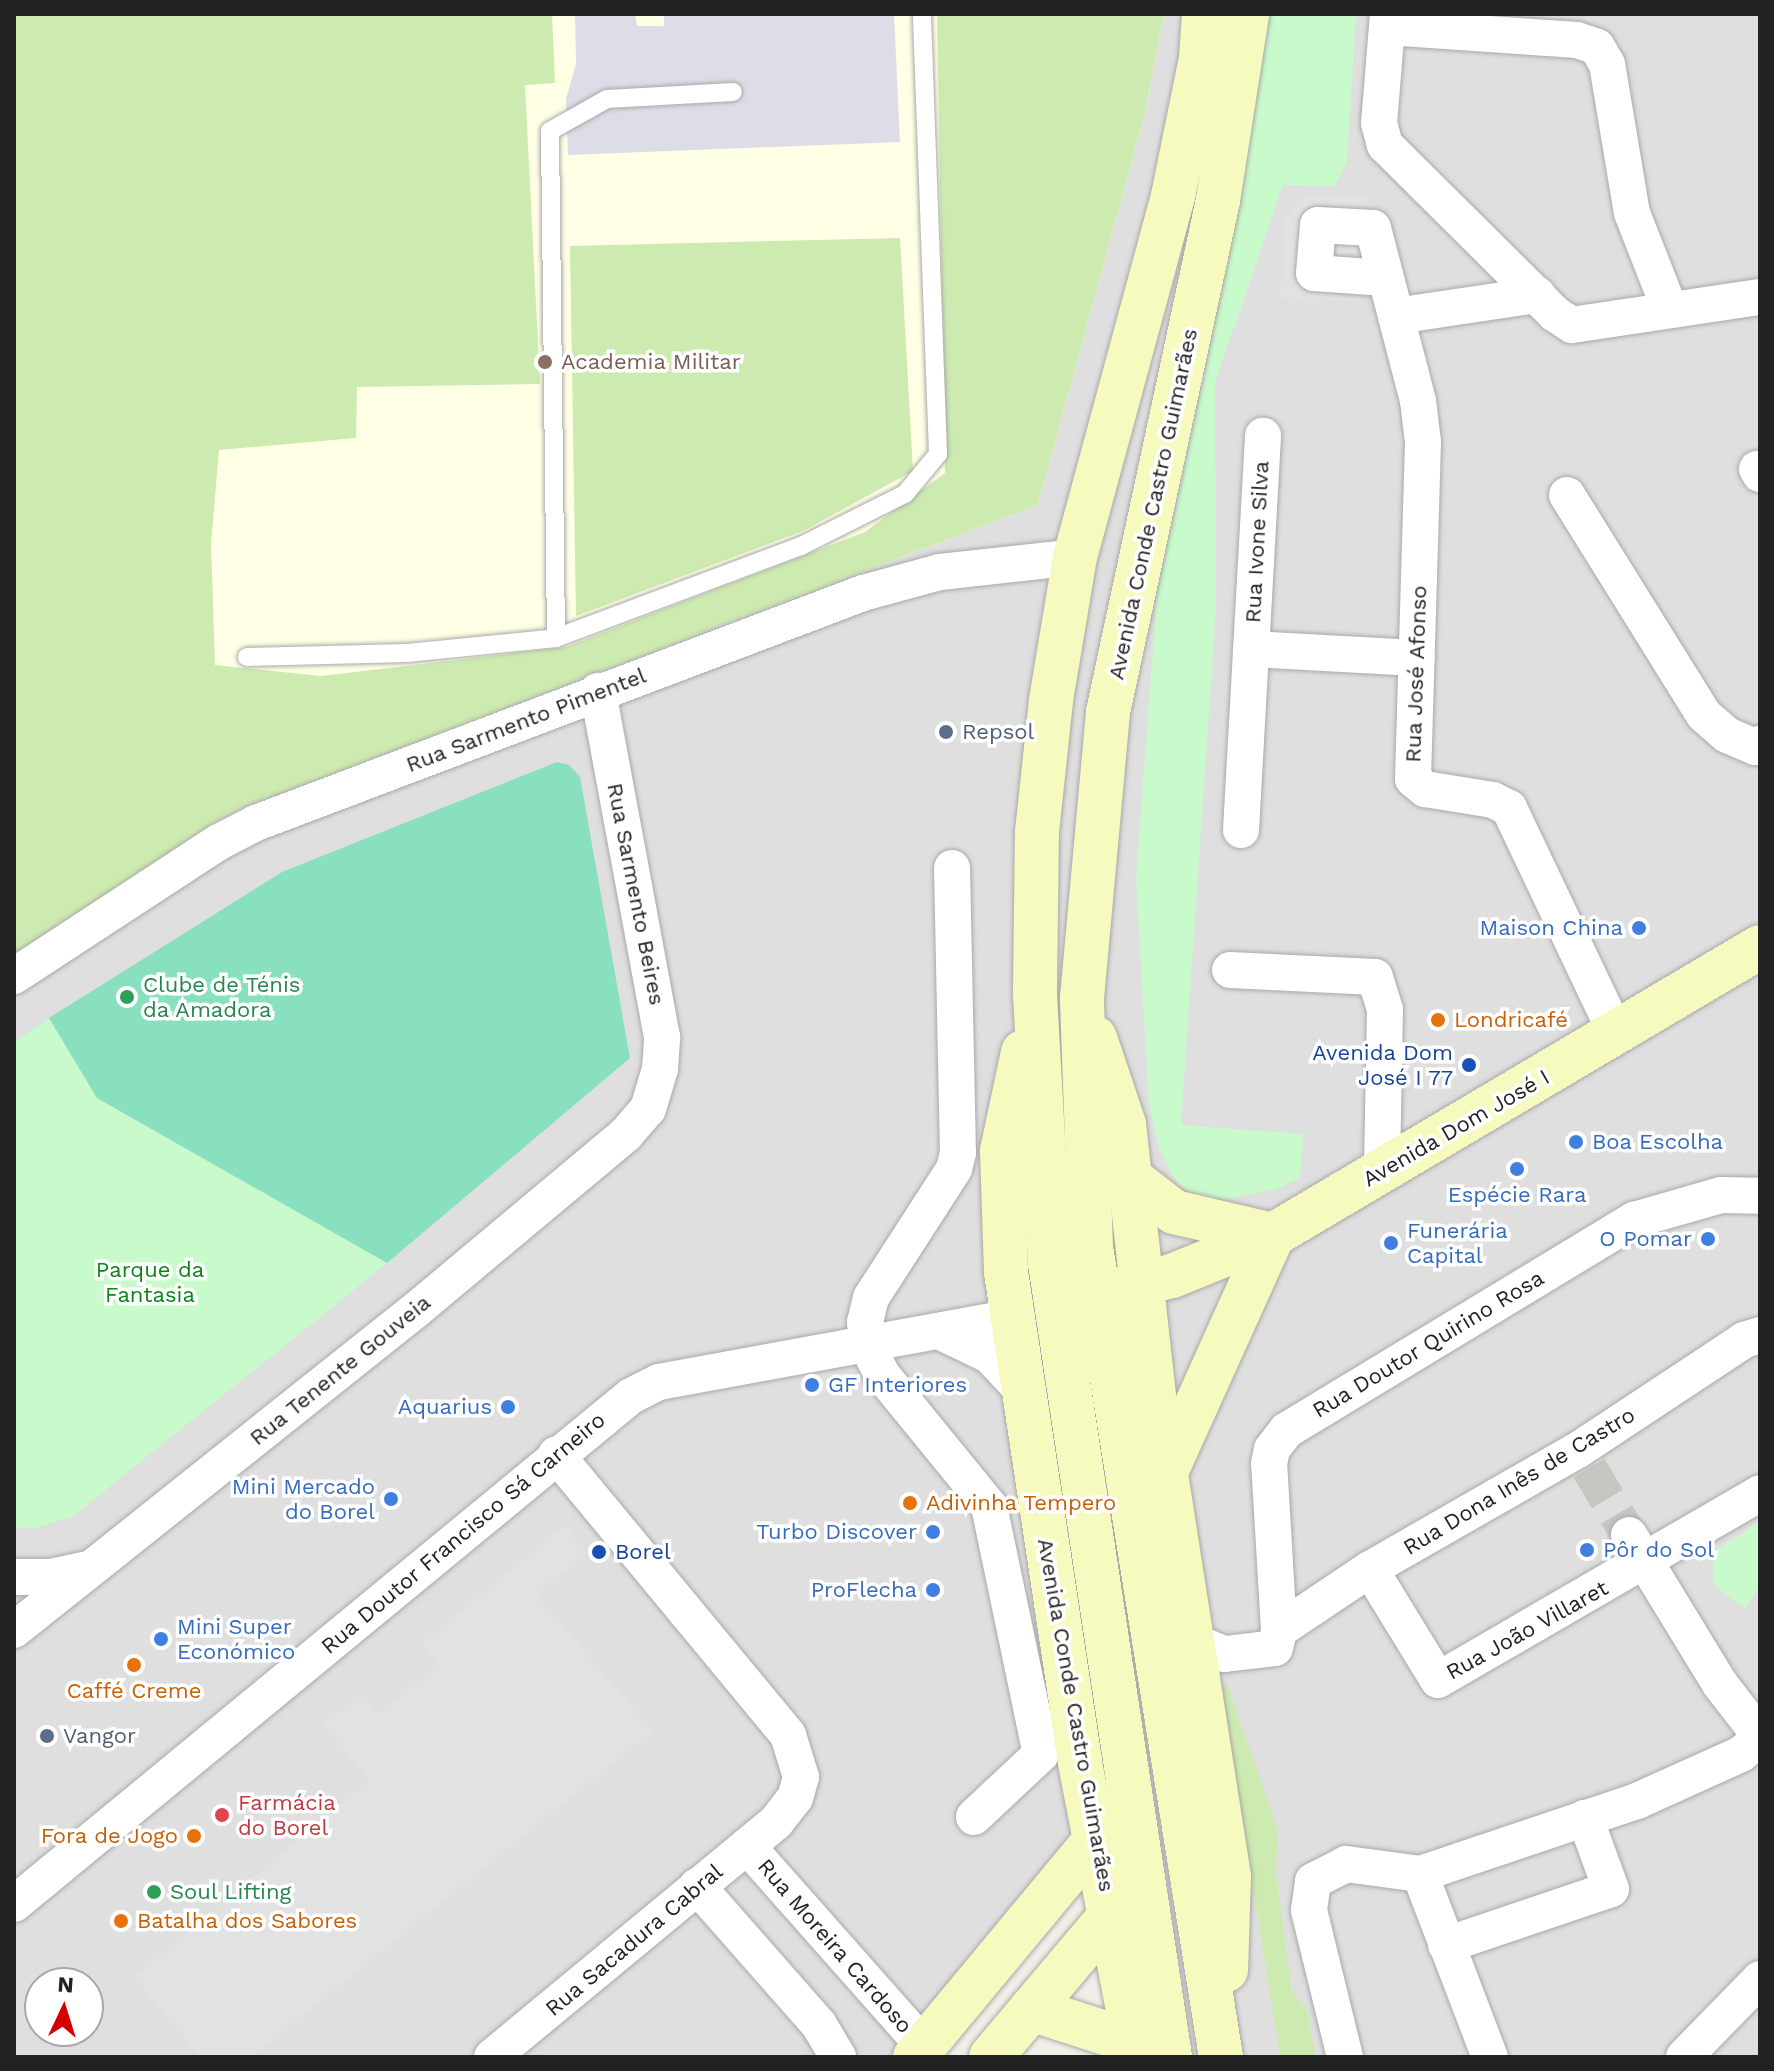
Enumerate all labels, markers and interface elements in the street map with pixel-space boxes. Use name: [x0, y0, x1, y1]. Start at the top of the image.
street label: Avenida Conde Castro Guimarães: [1103, 326, 1203, 682]
place label: Academia Militar: [561, 349, 741, 375]
marker: Academia Militar: [536, 353, 554, 371]
street label: Rua Ivone Silva: [1240, 460, 1274, 624]
street label: Rua José Afonso: [1400, 584, 1432, 764]
street label: Rua Sarmento Pimentel: [402, 662, 650, 778]
place label: Repsol: [962, 719, 1034, 745]
marker: Repsol: [937, 723, 955, 741]
street label: Rua Sarmento Beires: [601, 781, 671, 1007]
place label: Maison China: [1479, 915, 1623, 941]
marker: Maison China: [1630, 919, 1648, 937]
place label: Clube de Ténis da Amadora: [143, 971, 301, 1022]
marker: Clube de Ténis da Amadora: [118, 988, 136, 1006]
place label: Londricafé: [1454, 1007, 1568, 1033]
marker: Londricafé: [1429, 1011, 1447, 1029]
place label: Avenida Dom José I 77: [1312, 1039, 1453, 1090]
marker: Avenida Dom José I 77: [1460, 1056, 1478, 1074]
street label: Avenida Dom José I: [1357, 1063, 1555, 1193]
place label: Boa Escolha: [1592, 1129, 1723, 1155]
marker: Boa Escolha: [1567, 1133, 1585, 1151]
marker: Espécie Rara: [1508, 1160, 1526, 1178]
place label: Espécie Rara: [1448, 1182, 1586, 1208]
place label: Funerária Capital: [1407, 1217, 1508, 1268]
place label: O Pomar: [1599, 1226, 1692, 1252]
marker: O Pomar: [1699, 1230, 1717, 1248]
marker: Funerária Capital: [1382, 1234, 1400, 1252]
park label: Parque da Fantasia: [96, 1256, 204, 1308]
street label: Rua Doutor Quirino Rosa: [1307, 1264, 1549, 1424]
street label: Rua Tenente Gouveia: [244, 1289, 436, 1451]
place label: GF Interiores: [828, 1372, 968, 1398]
marker: GF Interiores: [803, 1376, 821, 1394]
place label: Aquarius: [398, 1394, 492, 1420]
marker: Aquarius: [499, 1398, 517, 1416]
street label: Rua Dona Inês de Castro: [1398, 1401, 1640, 1561]
street label: Rua Doutor Francisco Sá Carneiro: [315, 1406, 611, 1660]
place label: Mini Mercado do Borel: [232, 1473, 375, 1524]
marker: Mini Mercado do Borel: [382, 1490, 400, 1508]
place label: Adivinha Tempero: [926, 1490, 1117, 1516]
marker: Adivinha Tempero: [901, 1494, 919, 1512]
place label: Turbo Discover: [756, 1519, 917, 1545]
marker: Turbo Discover: [924, 1523, 942, 1541]
street label: Avenida Conde Castro Guimarães: [1032, 1536, 1120, 1894]
place label: Pôr do Sol: [1603, 1537, 1714, 1563]
place label: Borel: [615, 1539, 671, 1565]
marker: Pôr do Sol: [1578, 1541, 1596, 1559]
marker: Borel: [590, 1543, 608, 1561]
street label: Rua João Villaret: [1441, 1574, 1613, 1686]
place label: ProFlecha: [811, 1577, 917, 1603]
marker: ProFlecha: [924, 1581, 942, 1599]
place label: Mini Super Económico: [177, 1613, 295, 1664]
marker: Mini Super Económico: [152, 1630, 170, 1648]
marker: Caffé Creme: [125, 1656, 143, 1674]
place label: Caffé Creme: [67, 1678, 201, 1704]
place label: Vangor: [63, 1723, 136, 1749]
marker: Vangor: [38, 1727, 56, 1745]
place label: Farmácia do Borel: [238, 1789, 336, 1840]
marker: Farmácia do Borel: [213, 1806, 231, 1824]
place label: Fora de Jogo: [40, 1823, 178, 1849]
marker: Fora de Jogo: [185, 1827, 203, 1845]
street label: Rua Moreira Cardoso: [752, 1853, 918, 2039]
street label: Rua Sacadura Cabral: [540, 1858, 728, 2022]
place label: Soul Lifting: [170, 1879, 292, 1905]
marker: Soul Lifting: [145, 1883, 163, 1901]
place label: Batalha dos Sabores: [137, 1908, 358, 1934]
marker: Batalha dos Sabores: [112, 1912, 130, 1930]
north arrow: [24, 1967, 104, 2047]
text: N: [57, 1972, 75, 1998]

